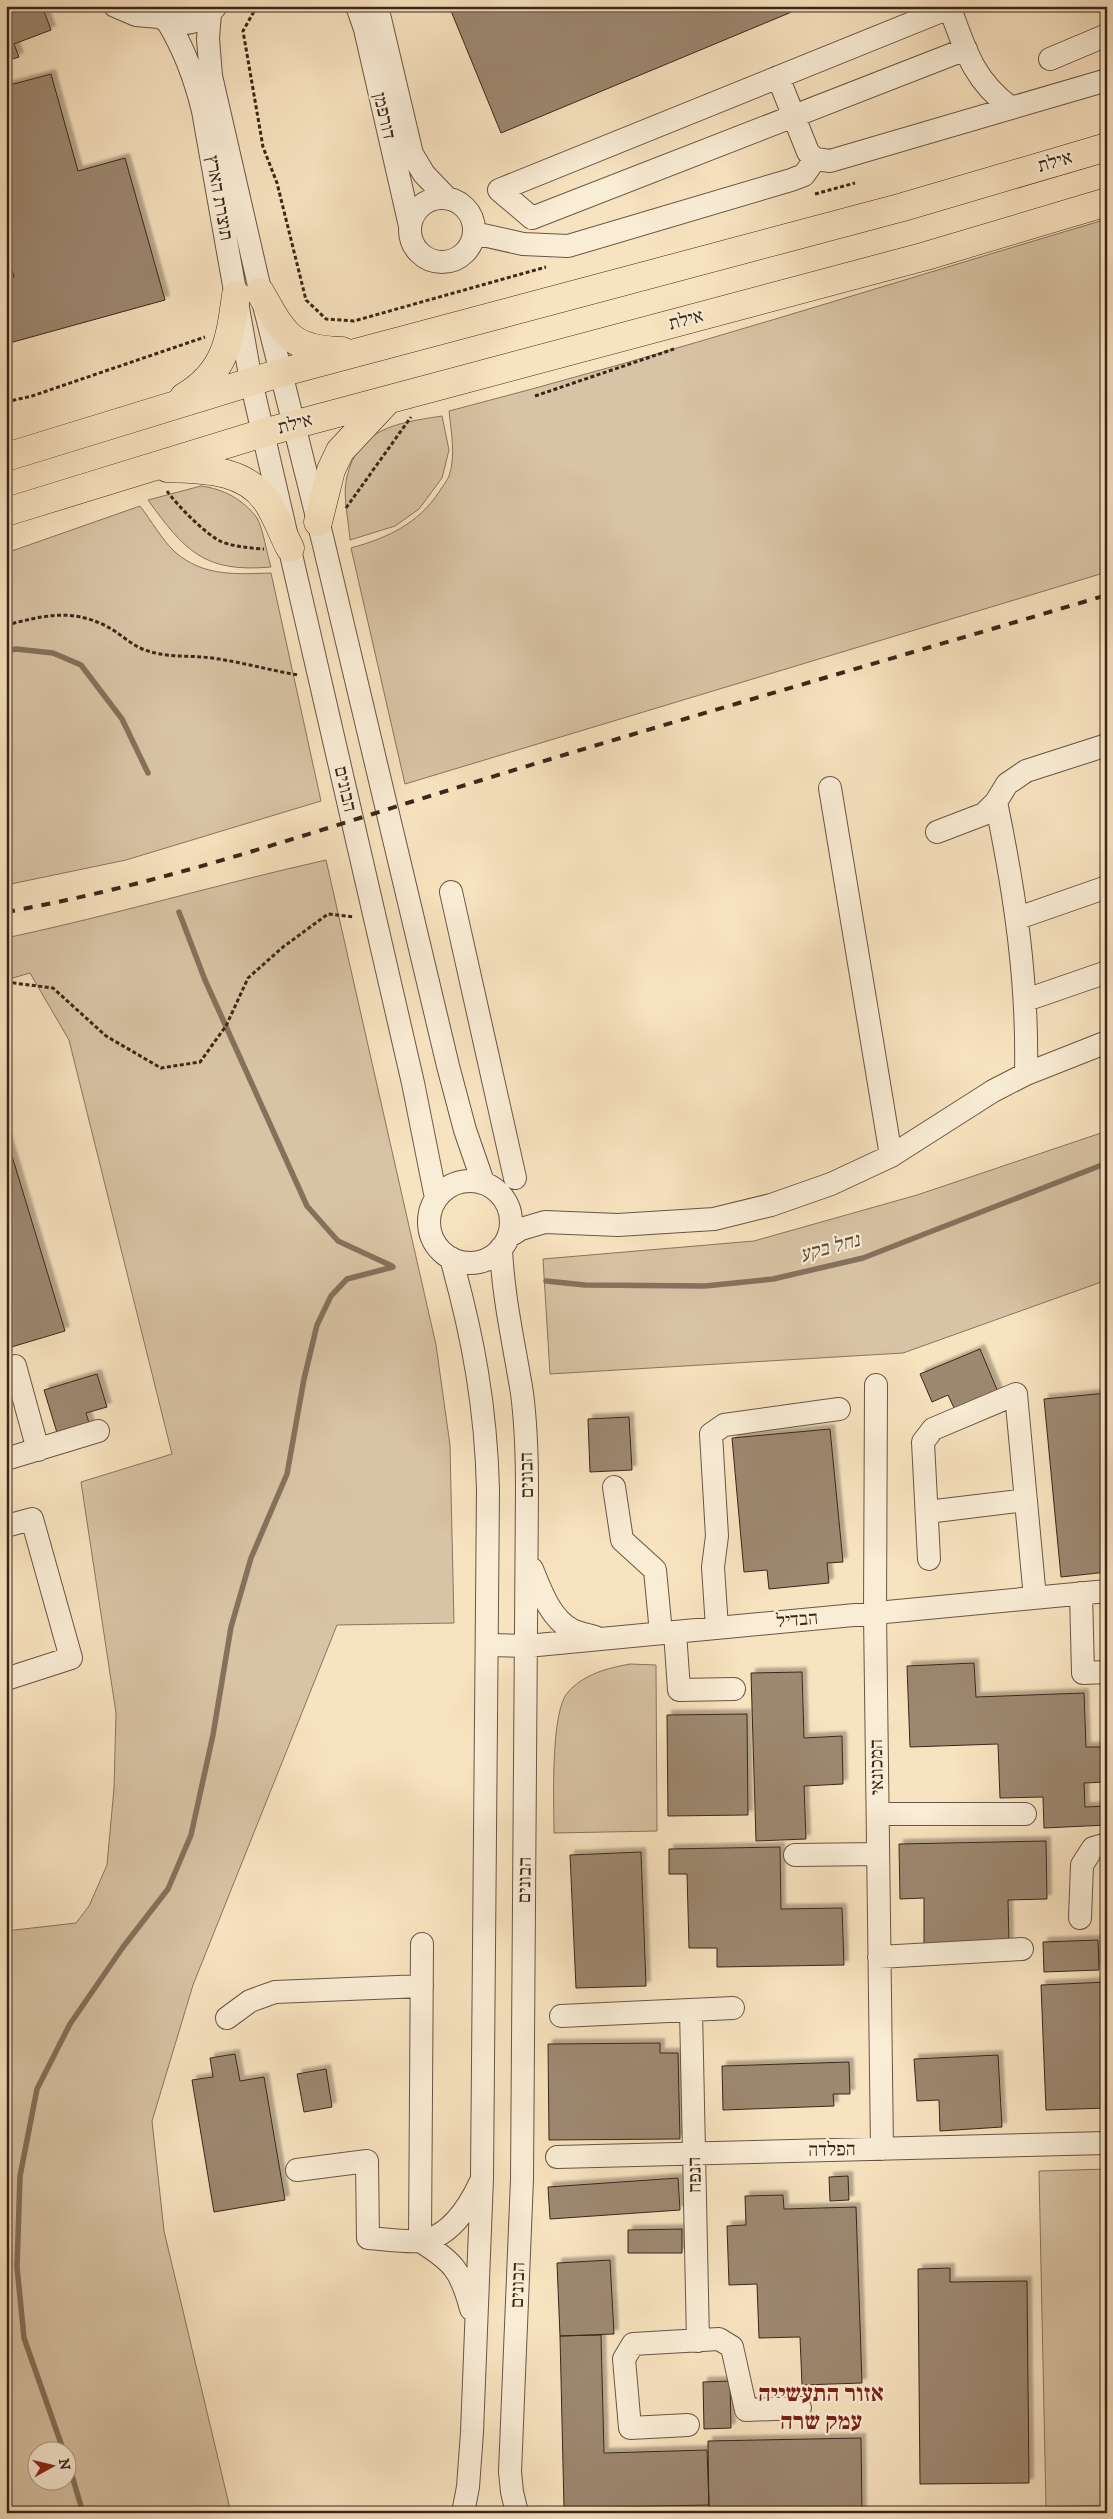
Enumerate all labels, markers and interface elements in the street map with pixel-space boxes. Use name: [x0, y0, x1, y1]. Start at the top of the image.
street label: דורפמן: [368, 91, 400, 141]
street label: אילת: [1035, 146, 1075, 178]
street label: תוצרת הארץ: [200, 154, 238, 242]
street label: אילת: [666, 304, 706, 336]
street label: אילת: [275, 408, 315, 440]
street label: הבונים: [329, 764, 361, 814]
water label: נחל בקע: [797, 1228, 864, 1268]
street label: הבונים: [515, 1452, 539, 1498]
street label: הבדיל: [775, 1607, 819, 1633]
street label: המכונאי: [865, 1739, 889, 1795]
street label: הבונים: [513, 1857, 537, 1903]
street label: הפלדה: [808, 2138, 856, 2162]
street label: הנפח: [683, 2157, 707, 2193]
street label: הבונים: [506, 2262, 530, 2308]
district label: אזור התעשייה עמק שרה: [758, 2379, 884, 2437]
north arrow: [28, 2442, 78, 2492]
text: N: [54, 2457, 74, 2472]

